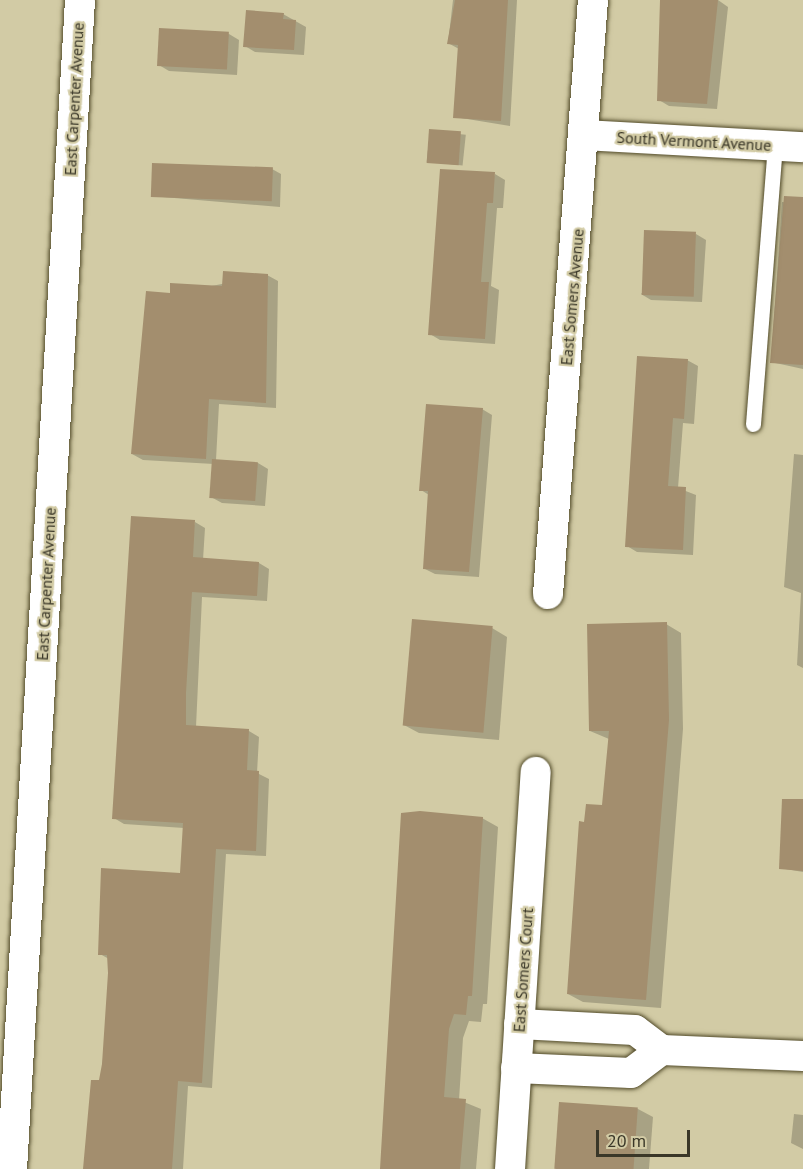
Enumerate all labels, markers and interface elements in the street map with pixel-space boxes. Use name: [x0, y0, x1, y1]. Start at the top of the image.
street label: East Carpenter Avenue: [60, 22, 88, 176]
street label: South Vermont Avenue: [616, 127, 772, 155]
street label: East Somers Avenue: [556, 228, 588, 366]
street label: East Carpenter Avenue: [32, 507, 60, 661]
street label: East Somers Court: [509, 907, 537, 1033]
scale bar: [599, 1118, 694, 1156]
text: 20 m: [607, 1129, 646, 1152]

